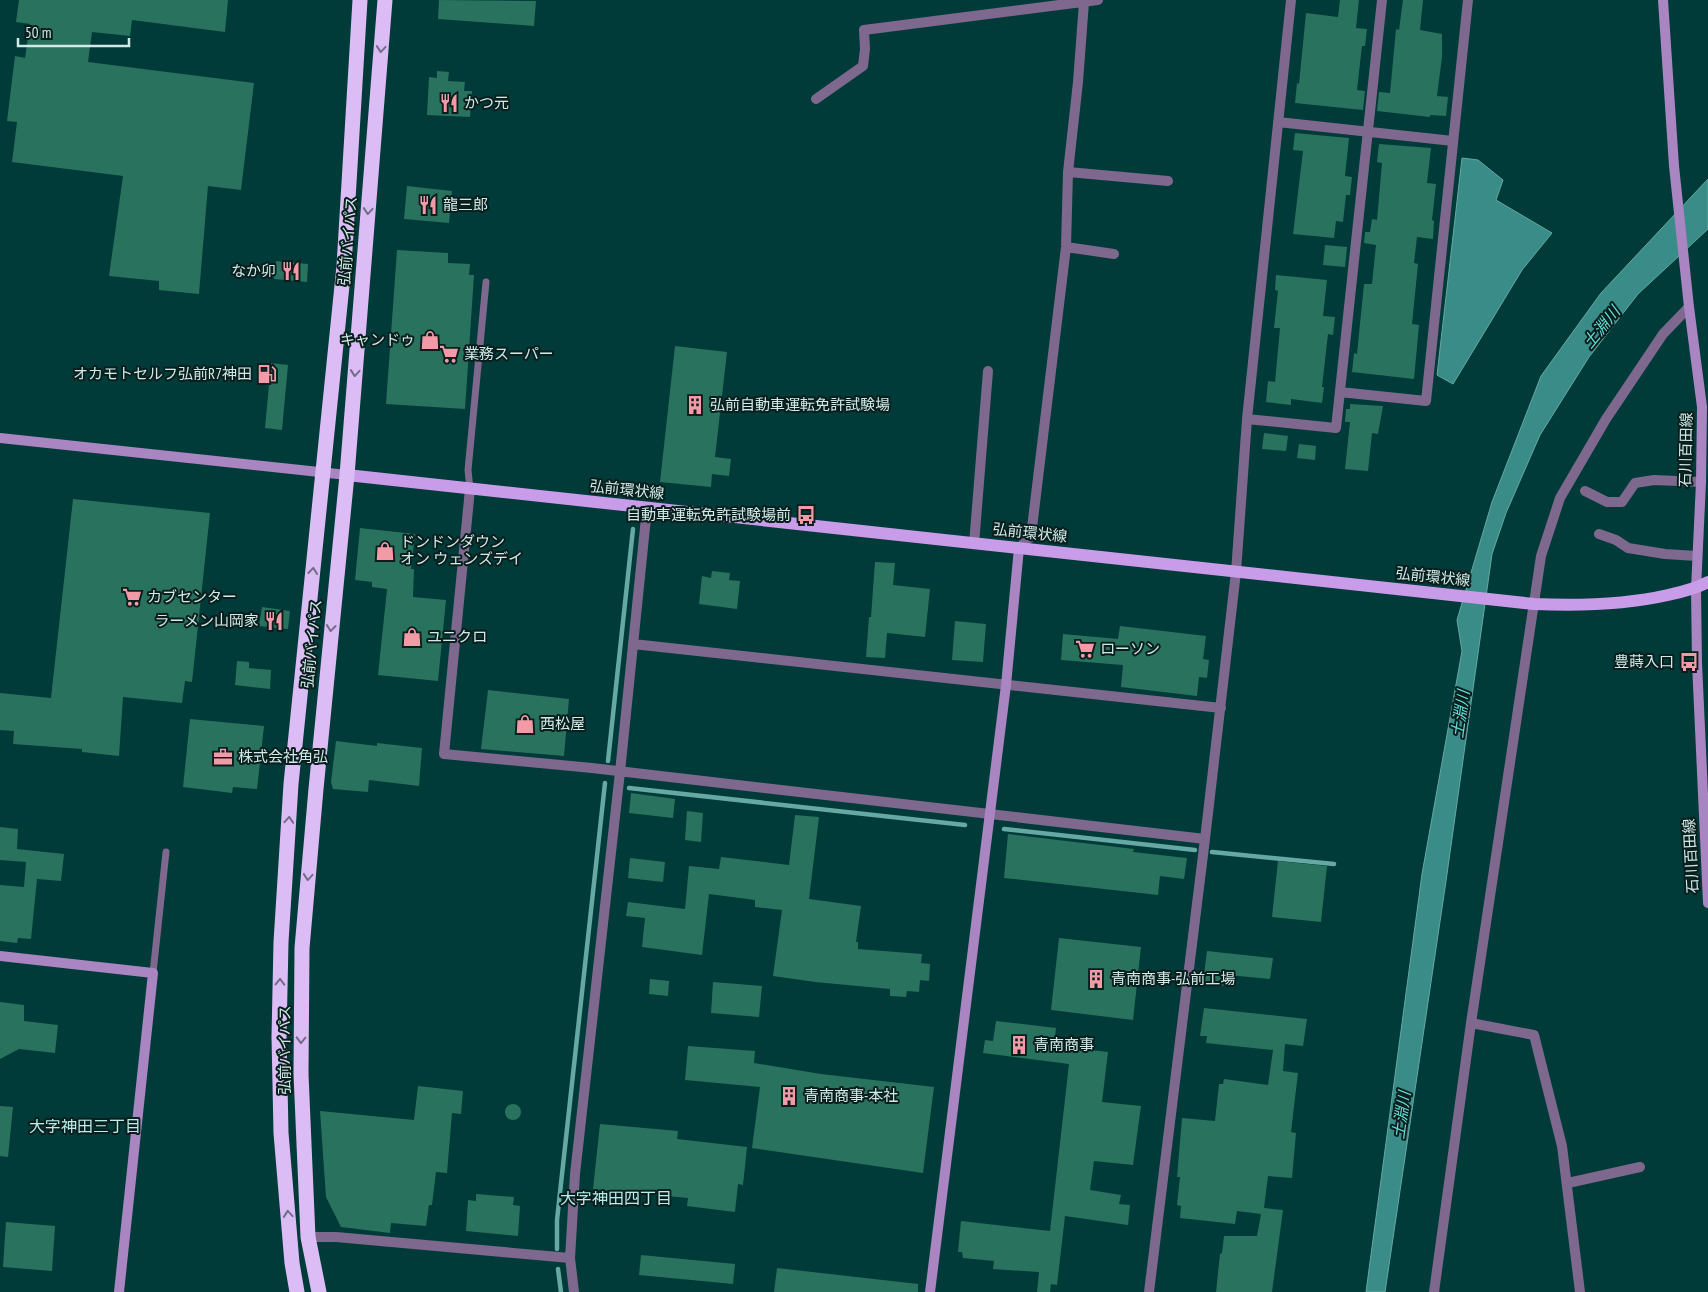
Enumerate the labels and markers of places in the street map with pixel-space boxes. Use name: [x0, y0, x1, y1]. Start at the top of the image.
restaurant icon: かつ元: [438, 92, 460, 114]
place label: かつ元: [464, 93, 509, 112]
restaurant icon: 龍三郎: [417, 194, 439, 216]
place label: 龍三郎: [443, 195, 488, 214]
restaurant icon: なか卯: [280, 260, 302, 282]
place label: なか卯: [231, 261, 276, 280]
shop icon: キャンドゥ: [419, 329, 441, 351]
place label: キャンドゥ: [340, 330, 415, 349]
supermarket icon: 業務スーパー: [438, 343, 460, 365]
place label: 業務スーパー: [464, 344, 554, 363]
fuel station icon: オカモトセルフ弘前R7神田: [256, 363, 278, 385]
place label: オカモトセルフ弘前R7神田: [73, 364, 252, 383]
building icon: 弘前自動車運転免許試験場: [684, 394, 706, 416]
place label: 弘前自動車運転免許試験場: [710, 395, 890, 414]
bus stop icon: 自動車運転免許試験場前: [795, 504, 817, 526]
place label: 自動車運転免許試験場前: [626, 505, 791, 524]
place label: ドンドンダウン オン ウェンズデイ: [400, 532, 523, 568]
shop icon: ドンドンダウン オン ウェンズデイ: [374, 540, 396, 562]
supermarket icon: カブセンター: [121, 586, 143, 608]
place label: カブセンター: [147, 587, 237, 606]
restaurant icon: ラーメン山岡家: [263, 610, 285, 632]
place label: ラーメン山岡家: [155, 611, 259, 630]
shop icon: ユニクロ: [401, 626, 423, 648]
place label: ユニクロ: [427, 627, 487, 646]
supermarket icon: ローソン: [1074, 638, 1096, 660]
place label: ローソン: [1100, 639, 1160, 658]
bus stop icon: 豊蒔入口: [1678, 651, 1700, 673]
place label: 豊蒔入口: [1614, 652, 1674, 671]
shop icon: 西松屋: [514, 713, 536, 735]
place label: 西松屋: [540, 714, 585, 733]
office icon: 株式会社角弘: [212, 746, 234, 768]
place label: 株式会社角弘: [238, 747, 328, 766]
building icon: 青南商事-弘前工場: [1085, 968, 1107, 990]
place label: 青南商事-弘前工場: [1111, 969, 1235, 988]
building icon: 青南商事: [1008, 1034, 1030, 1056]
place label: 青南商事: [1034, 1035, 1094, 1054]
building icon: 青南商事-本社: [778, 1085, 800, 1107]
place label: 青南商事-本社: [804, 1086, 898, 1105]

